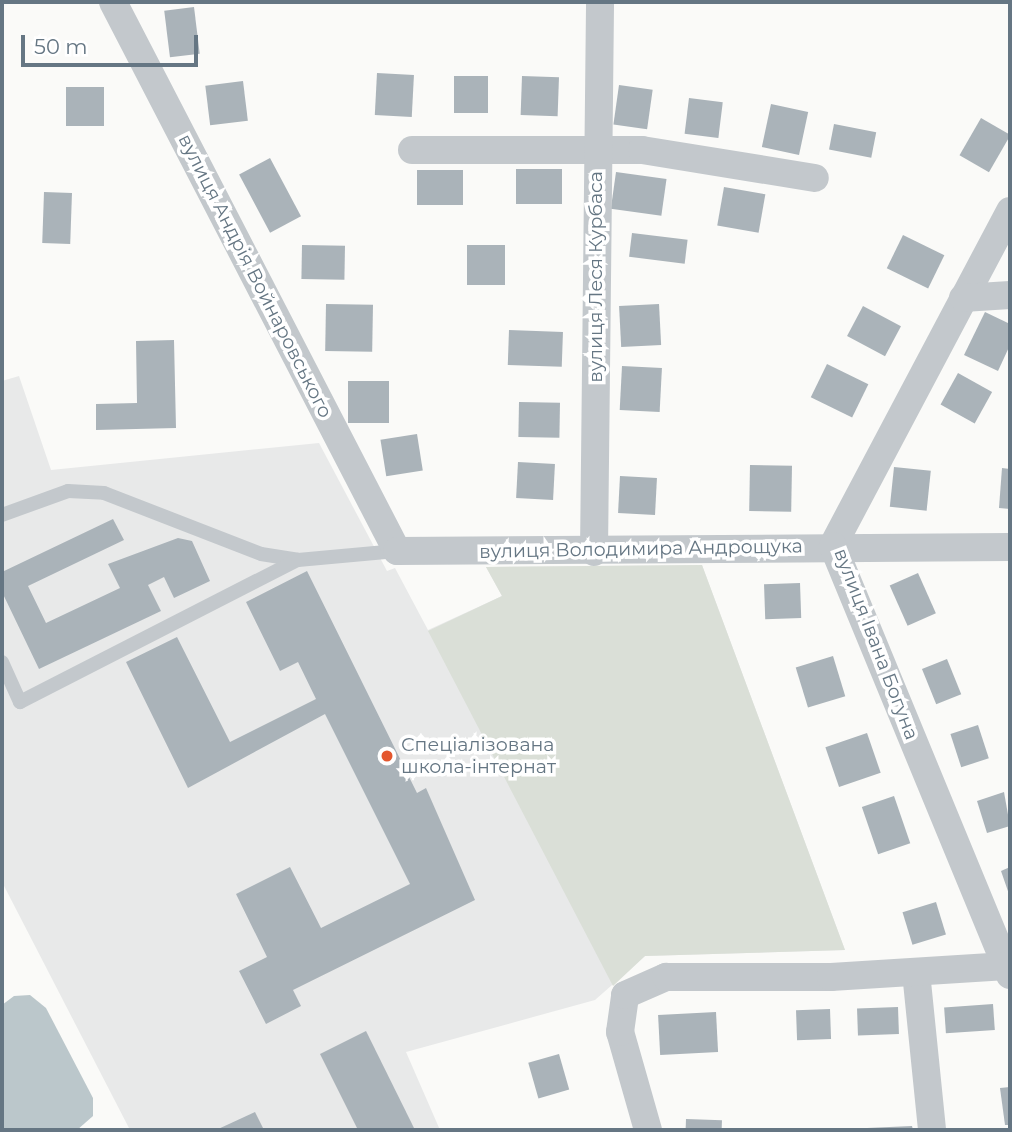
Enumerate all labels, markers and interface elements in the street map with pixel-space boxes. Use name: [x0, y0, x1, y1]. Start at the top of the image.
scale bar: [24, 21, 201, 65]
text: 50 m: [34, 34, 88, 59]
street label: вулиця Андрія Войнаровського: [173, 130, 337, 422]
street label: вулиця Леся Курбаса: [585, 171, 607, 383]
street label: вулиця Володимира Андрощука: [479, 535, 803, 563]
street label: вулиця Івана Богуна: [829, 545, 923, 743]
place label: Спеціалізована школа-інтернат: [401, 734, 556, 778]
marker: Спеціалізована школа-інтернат: [379, 748, 395, 764]

